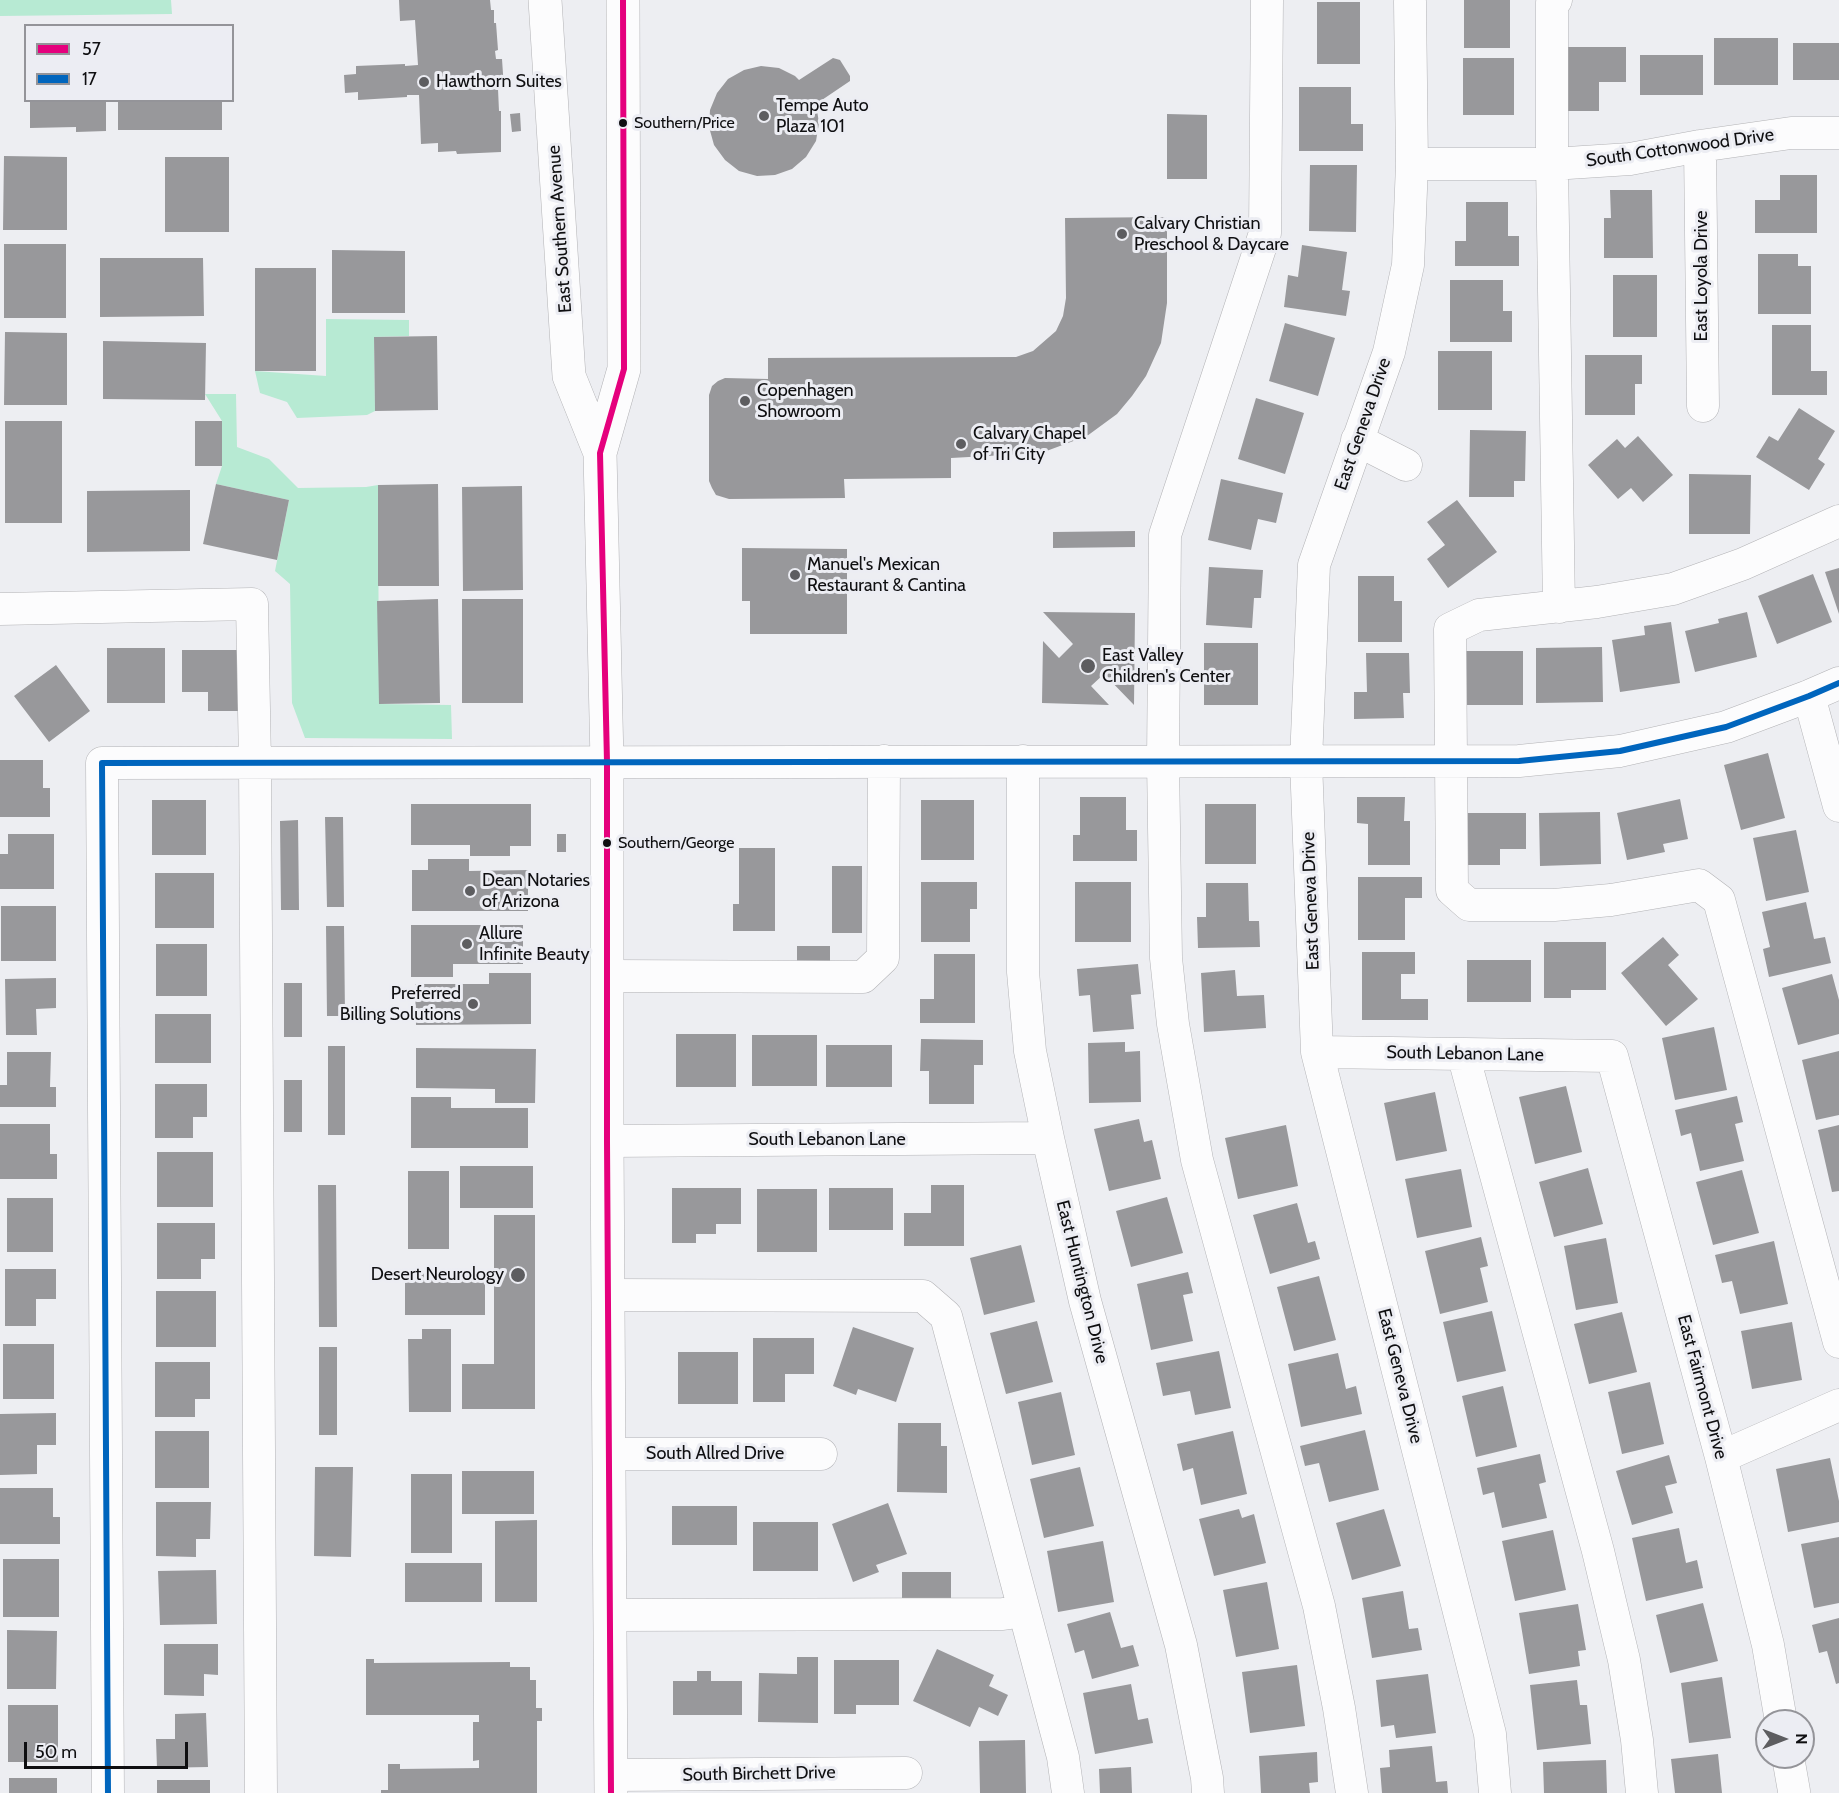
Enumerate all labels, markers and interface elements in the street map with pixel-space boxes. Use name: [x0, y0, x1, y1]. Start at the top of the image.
legend: [24, 24, 234, 102]
text: 57: [82, 38, 101, 60]
text: 17: [82, 68, 97, 90]
place label: Hawthorn Suites: [436, 71, 562, 93]
marker: Hawthorn Suites: [417, 75, 431, 89]
place label: Tempe Auto Plaza 101: [776, 95, 869, 138]
marker: Tempe Auto Plaza 101: [757, 109, 771, 123]
place label: Southern/Price: [634, 113, 735, 133]
marker: Southern/Price: [617, 117, 629, 129]
street label: South Cottonwood Drive: [1585, 124, 1775, 172]
street label: East Southern Avenue: [543, 144, 577, 314]
street label: East Loyola Drive: [1691, 211, 1713, 341]
place label: Calvary Christian Preschool & Daycare: [1134, 213, 1289, 256]
marker: Calvary Christian Preschool & Daycare: [1115, 227, 1129, 241]
street label: East Geneva Drive: [1330, 355, 1396, 493]
place label: Copenhagen Showroom: [757, 380, 854, 422]
marker: Copenhagen Showroom: [738, 394, 752, 408]
place label: Calvary Chapel of Tri City: [973, 423, 1086, 466]
marker: Calvary Chapel of Tri City: [954, 437, 968, 451]
place label: Manuel's Mexican Restaurant & Cantina: [807, 554, 966, 596]
marker: Manuel's Mexican Restaurant & Cantina: [788, 568, 802, 582]
place label: East Valley Children's Center: [1102, 645, 1230, 688]
marker: East Valley Children's Center: [1079, 657, 1097, 675]
street label: East Geneva Drive: [1298, 831, 1324, 971]
place label: Southern/George: [618, 833, 735, 853]
marker: Southern/George: [601, 837, 613, 849]
place label: Dean Notaries of Arizona: [482, 870, 590, 912]
marker: Dean Notaries of Arizona: [463, 884, 477, 898]
place label: Allure Infinite Beauty: [479, 923, 590, 966]
marker: Allure Infinite Beauty: [460, 937, 474, 951]
place label: Preferred Billing Solutions: [340, 983, 461, 1026]
marker: Preferred Billing Solutions: [466, 997, 480, 1011]
street label: South Lebanon Lane: [1386, 1042, 1544, 1066]
street label: South Lebanon Lane: [748, 1129, 906, 1151]
street label: East Huntington Drive: [1051, 1198, 1113, 1366]
place label: Desert Neurology: [371, 1264, 504, 1286]
marker: Desert Neurology: [509, 1266, 527, 1284]
street label: East Geneva Drive: [1373, 1306, 1427, 1446]
street label: East Fairmont Drive: [1672, 1312, 1732, 1462]
street label: South Allred Drive: [646, 1443, 784, 1465]
north arrow: [1755, 1709, 1815, 1769]
scale bar: [27, 1730, 190, 1768]
text: N: [1792, 1733, 1811, 1745]
text: 50 m: [35, 1741, 77, 1763]
street label: South Birchett Drive: [682, 1762, 836, 1786]

